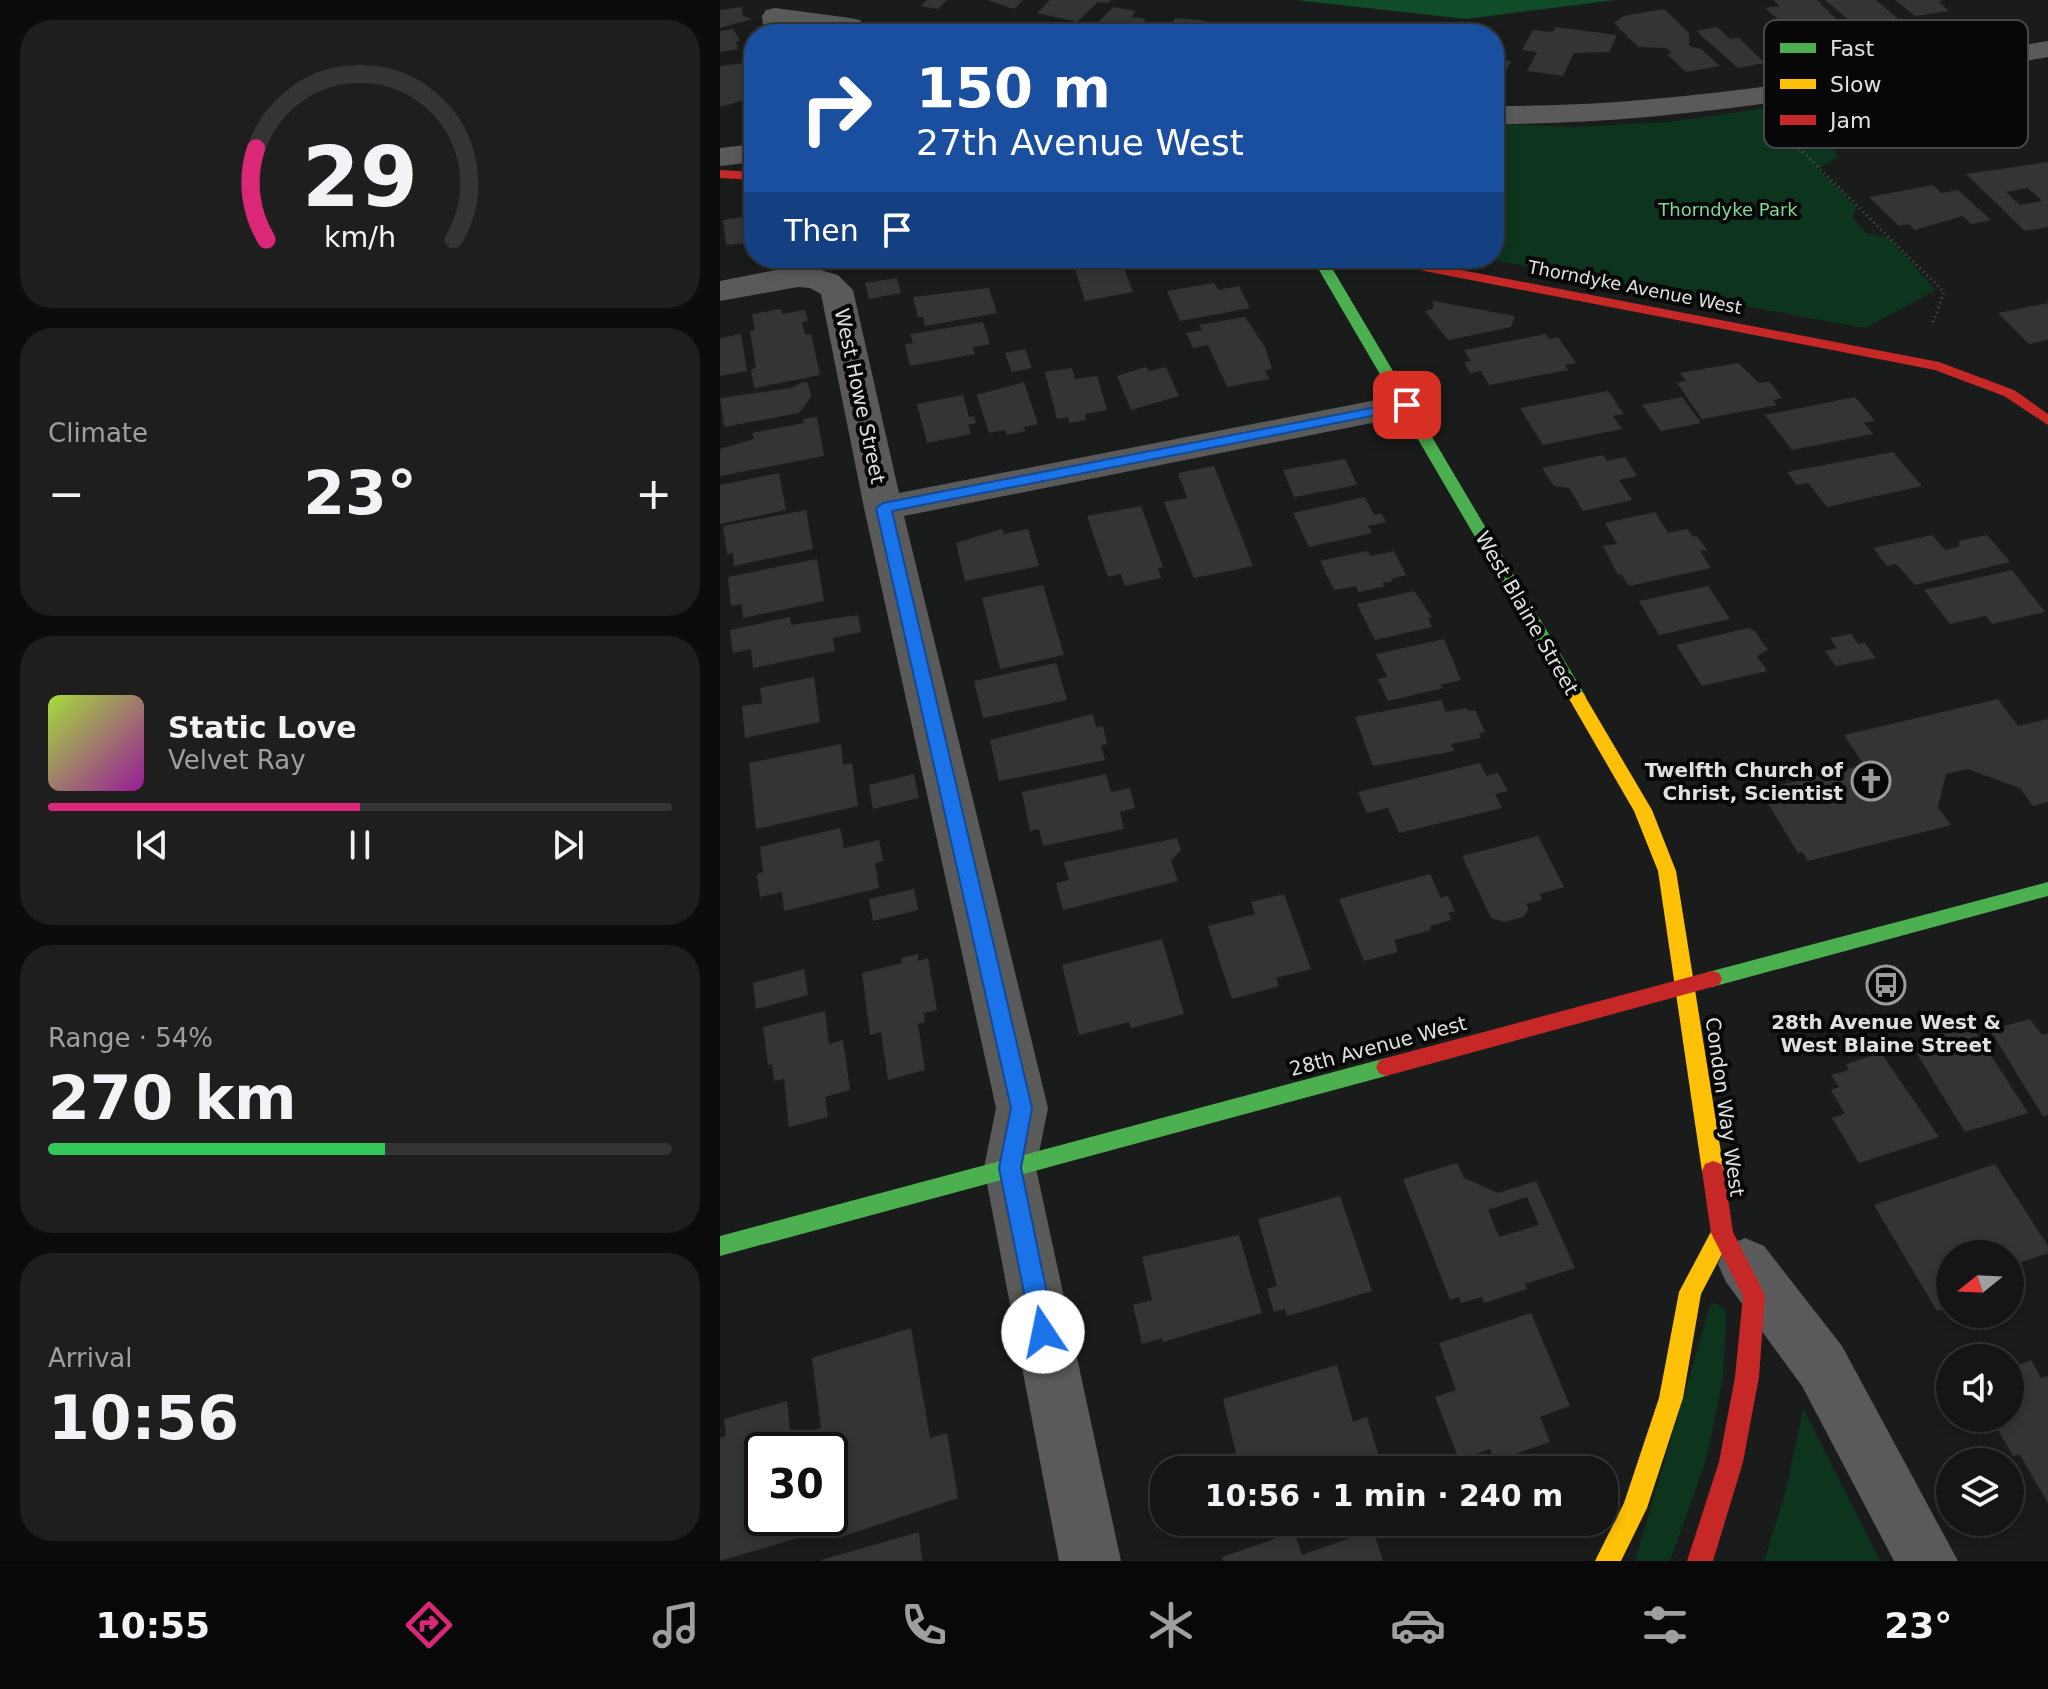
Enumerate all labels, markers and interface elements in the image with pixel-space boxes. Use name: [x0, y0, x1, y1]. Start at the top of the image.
legend: [1764, 20, 2028, 148]
text: Fast: [1830, 36, 1875, 61]
text: 150 m: [916, 55, 1111, 120]
icon: right: [784, 56, 888, 160]
text: Slow: [1830, 72, 1882, 97]
text: Jam: [1828, 108, 1871, 133]
text: 27th Avenue West: [916, 122, 1244, 163]
text: 29: [302, 129, 418, 226]
park label: Thorndyke Park: [1657, 199, 1798, 220]
icon: arrive: [875, 208, 919, 252]
text: Then: [784, 213, 859, 248]
text: km/h: [324, 220, 396, 254]
street label: Thorndyke Avenue West: [1525, 256, 1744, 318]
street label: West Howe Street: [830, 306, 890, 486]
pin: [1373, 371, 1441, 439]
icon: arrive: [1385, 383, 1429, 427]
text: Climate: [48, 418, 148, 448]
text: 23°: [303, 458, 417, 528]
text: −: [48, 468, 85, 519]
text: +: [635, 468, 672, 519]
street label: West Blaine Street: [1470, 527, 1584, 699]
text: Static Love: [168, 710, 357, 745]
text: Velvet Ray: [168, 745, 306, 775]
place label: Twelfth Church of Christ, Scientist: [1645, 758, 1843, 805]
church icon: Twelfth Church of Christ, Scientist: [1850, 760, 1892, 802]
icon: previous: [130, 823, 174, 867]
icon: pause: [338, 823, 382, 867]
icon: next: [546, 823, 590, 867]
bus stop icon: 28th Avenue West & West Blaine Street: [1865, 964, 1907, 1006]
place label: 28th Avenue West & West Blaine Street: [1771, 1010, 2001, 1057]
street label: 28th Avenue West: [1287, 1011, 1469, 1081]
street label: Condon Way West: [1701, 1016, 1749, 1198]
text: Range · 54%: [48, 1023, 213, 1053]
text: 270 km: [48, 1063, 297, 1133]
north arrow: [1936, 1240, 2024, 1328]
map controls: [1936, 1240, 2024, 1536]
position arrow: [1001, 1290, 1085, 1374]
text: Arrival: [48, 1343, 132, 1373]
button: sound: [1936, 1344, 2024, 1432]
text: 10:56: [48, 1383, 239, 1453]
speed limit sign: 30: [744, 1432, 848, 1536]
button: layers: [1936, 1448, 2024, 1536]
text: 10:56 · 1 min · 240 m: [1205, 1478, 1563, 1513]
icon: directions: [401, 1597, 457, 1653]
icon: music: [648, 1597, 704, 1653]
icon: phone: [896, 1597, 952, 1653]
icon: climate: [1143, 1597, 1199, 1653]
icon: car: [1390, 1597, 1446, 1653]
icon: filters: [1637, 1597, 1693, 1653]
text: 10:55: [96, 1605, 210, 1646]
text: 23°: [1884, 1605, 1952, 1646]

